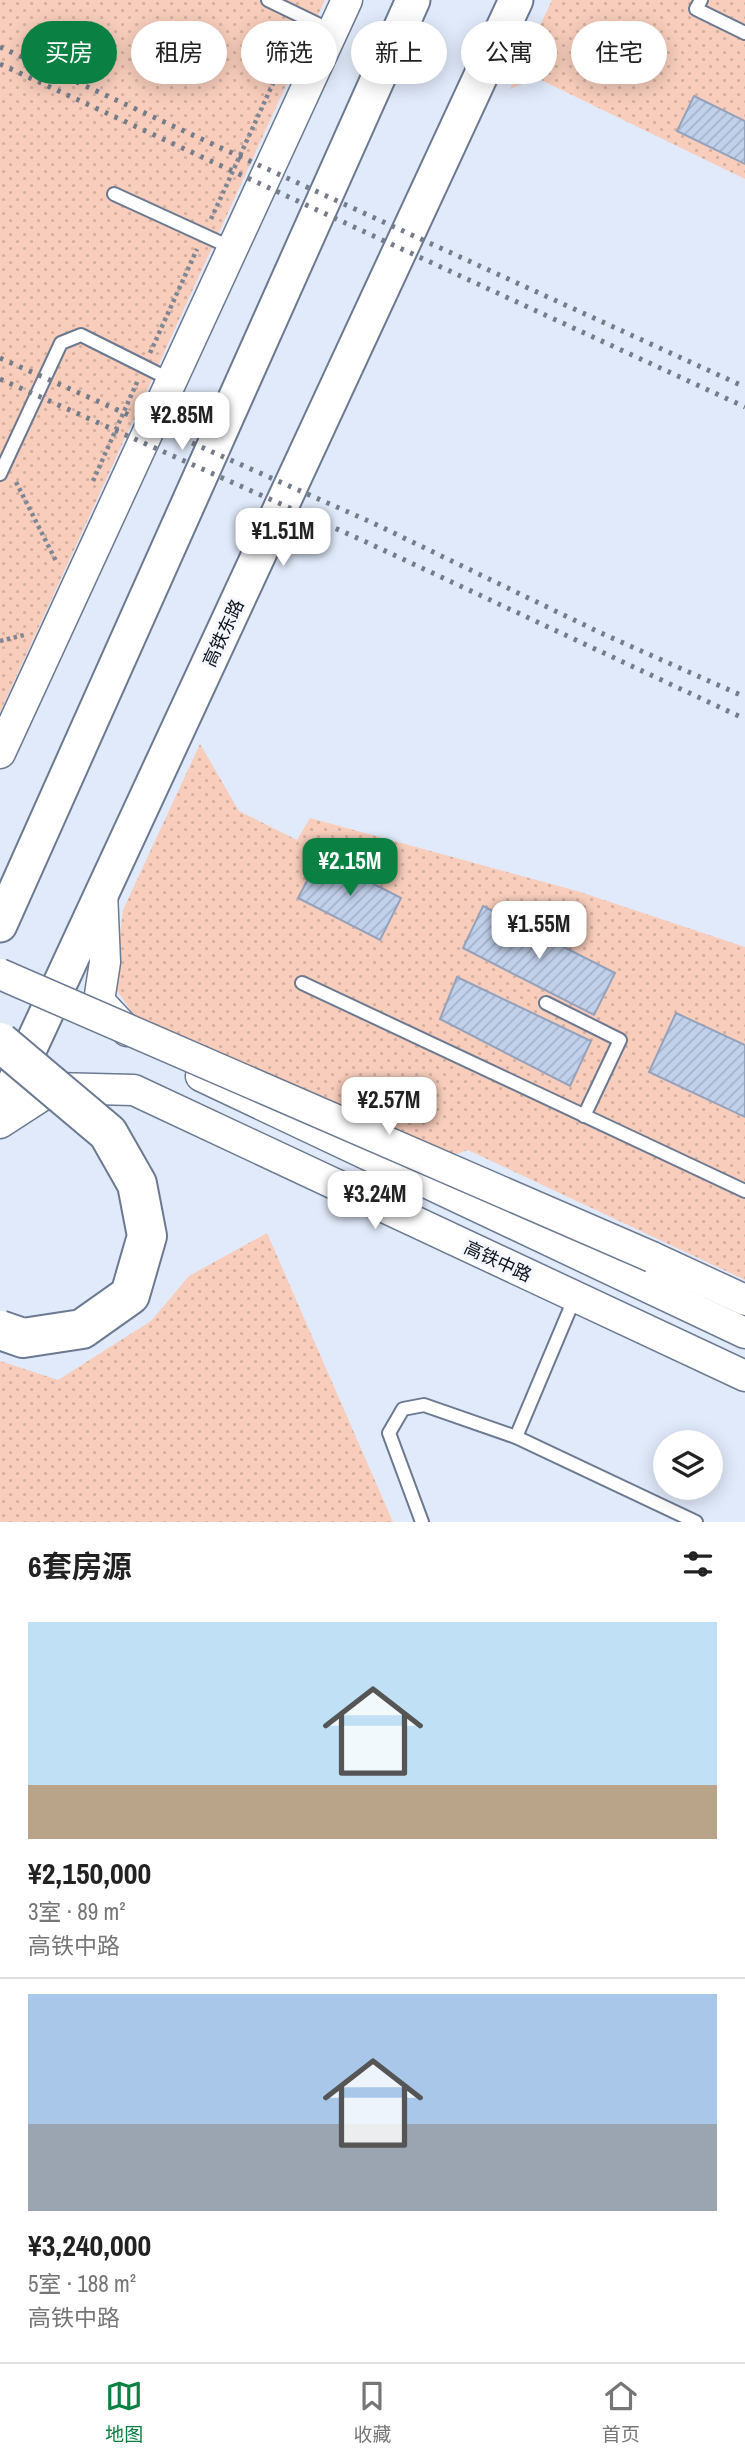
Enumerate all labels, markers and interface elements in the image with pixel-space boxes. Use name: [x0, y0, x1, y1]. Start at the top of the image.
chip: 买房: [21, 21, 117, 84]
chip: 租房: [131, 21, 227, 84]
chip: 筛选: [241, 21, 337, 84]
chip: 新上: [351, 21, 447, 84]
chip: 公寓: [461, 21, 557, 84]
chip: 住宅: [571, 21, 667, 84]
pin: ¥2.85M: [125, 392, 239, 452]
text: ¥2.85M: [151, 399, 213, 430]
pin: ¥1.51M: [226, 508, 340, 568]
text: ¥1.51M: [252, 515, 314, 546]
street label: 高铁东路: [196, 595, 250, 671]
pin: ¥2.15M: [293, 838, 407, 898]
text: ¥2.15M: [319, 845, 381, 876]
pin: ¥1.55M: [482, 902, 596, 961]
text: ¥1.55M: [508, 908, 570, 939]
pin: ¥2.57M: [332, 1078, 446, 1137]
text: ¥2.57M: [358, 1084, 420, 1115]
pin: ¥3.24M: [318, 1172, 432, 1231]
text: ¥3.24M: [344, 1178, 406, 1209]
street label: 高铁中路: [460, 1234, 536, 1288]
map controls: [653, 1430, 723, 1500]
button: layers: [653, 1430, 723, 1500]
icon: filters: [679, 1545, 717, 1583]
text: 6套房源: [28, 1546, 132, 1586]
icon: home: [310, 1668, 436, 1794]
text: ¥2,150,000: [28, 1853, 151, 1893]
text: 3室 · 89 m²: [28, 1896, 125, 1927]
text: 高铁中路: [28, 1930, 120, 1961]
icon: home: [310, 2040, 436, 2166]
text: ¥3,240,000: [28, 2225, 151, 2265]
text: 5室 · 188 m²: [28, 2268, 136, 2299]
text: 高铁中路: [28, 2302, 120, 2333]
tab: 地图: [105, 2377, 143, 2447]
tab: 收藏: [353, 2377, 392, 2447]
tab: 首页: [602, 2377, 640, 2447]

